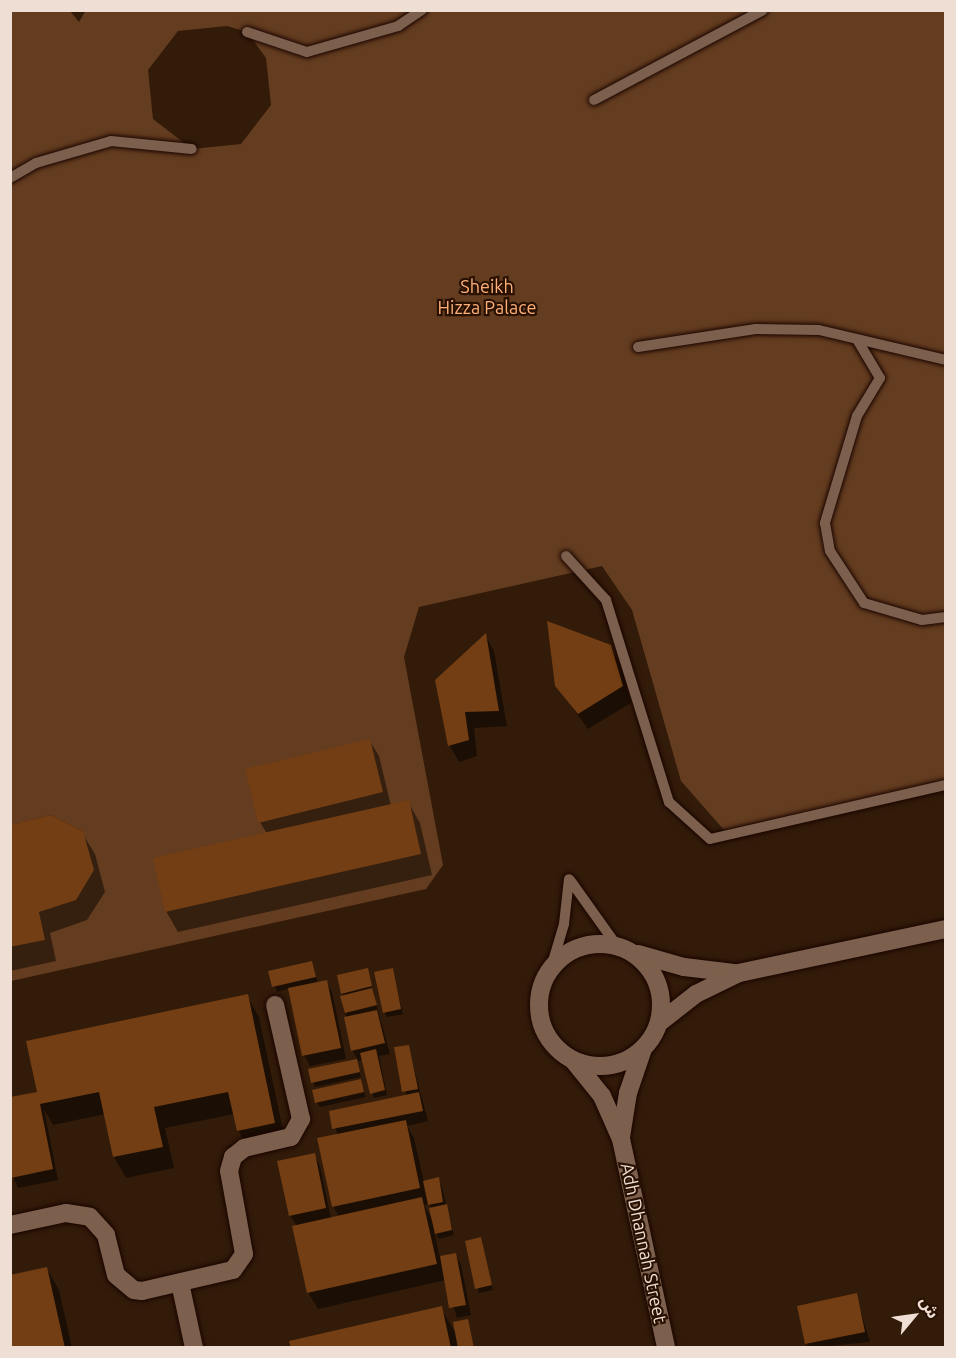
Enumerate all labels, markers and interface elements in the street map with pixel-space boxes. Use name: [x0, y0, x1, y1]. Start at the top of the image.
park label: Sheikh Hizza Palace: [438, 276, 536, 318]
street label: Adh Dhannah Street: [616, 1161, 672, 1325]
north arrow: [884, 1286, 944, 1346]
text: ش: [917, 1293, 943, 1321]

